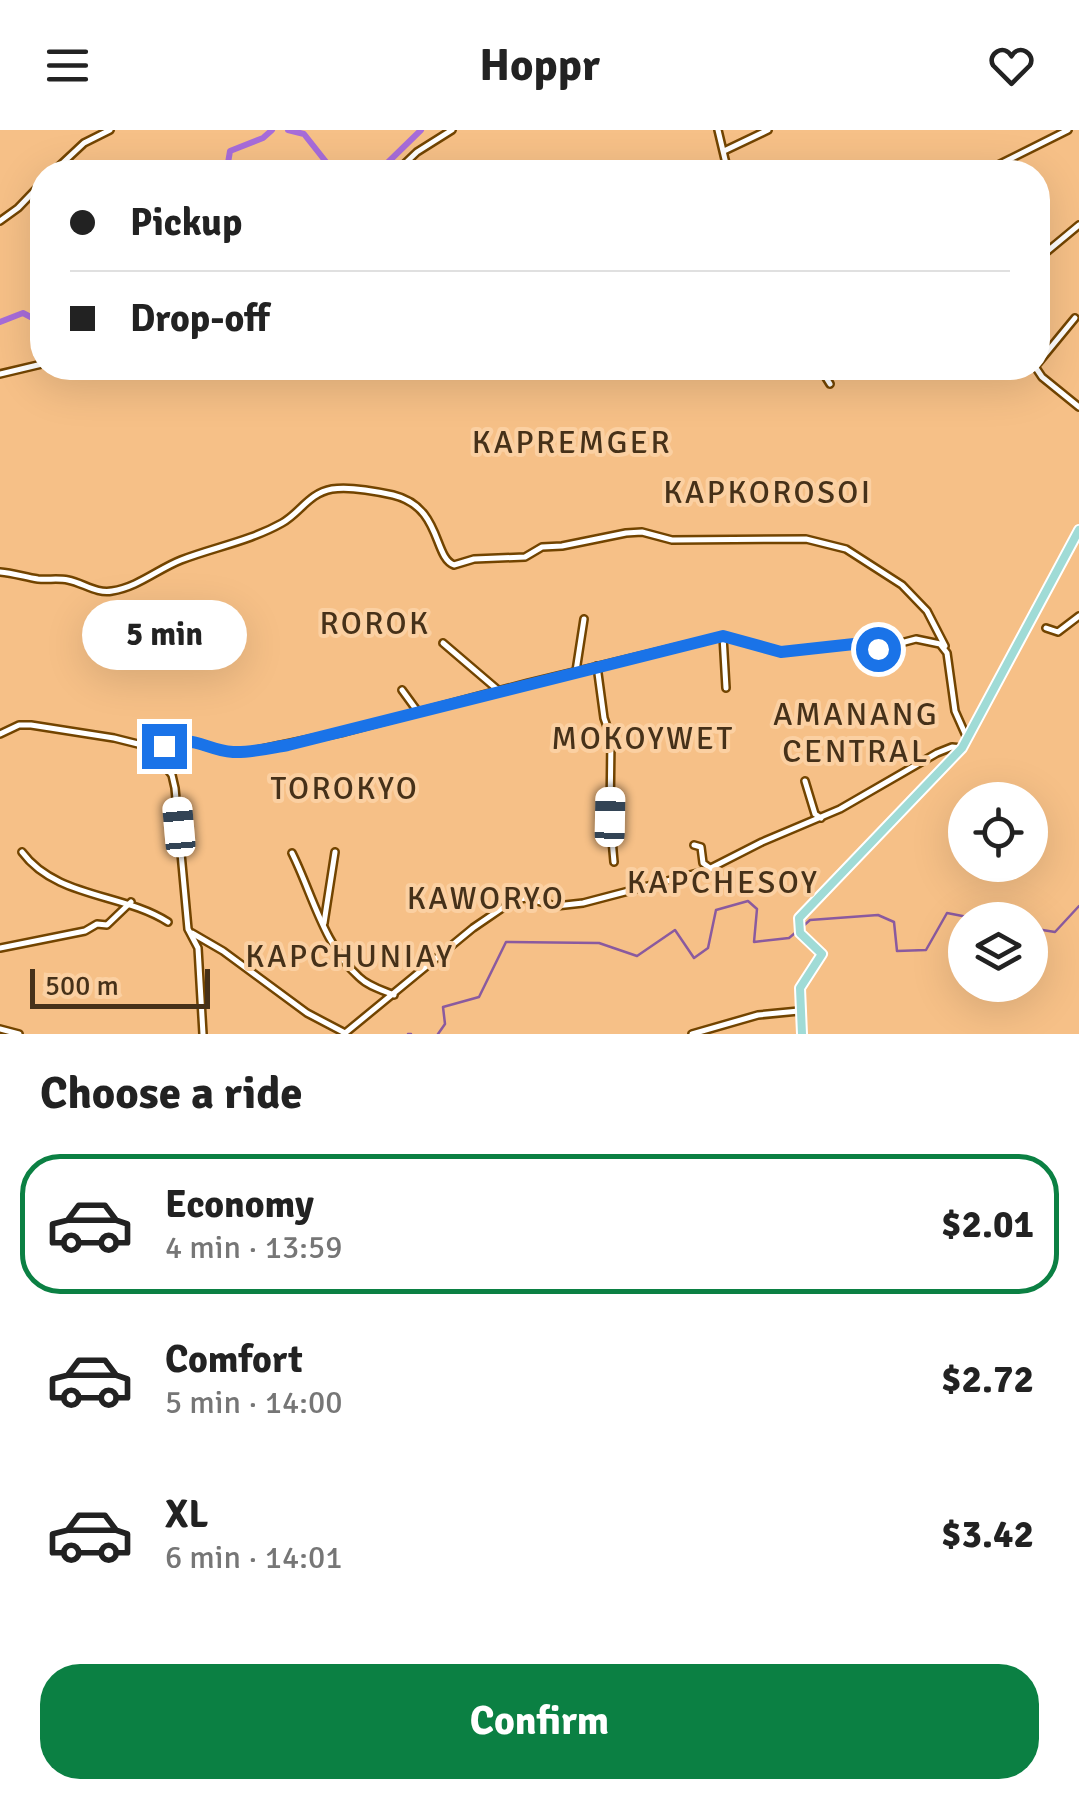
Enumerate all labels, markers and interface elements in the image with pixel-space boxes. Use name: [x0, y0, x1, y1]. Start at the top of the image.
icon: menu: [40, 38, 95, 93]
text: Hoppr: [479, 38, 600, 93]
icon: heart: [984, 38, 1039, 93]
text: Pickup: [130, 199, 242, 246]
text: Drop-off: [130, 295, 270, 342]
district label: KAPREMGER: [472, 423, 672, 462]
district label: KAPKOROSOI: [663, 473, 873, 512]
callout: 5 min: [81, 601, 246, 671]
district label: ROROK: [319, 604, 431, 643]
text: 5 min: [126, 615, 203, 654]
route start: [856, 627, 901, 672]
district label: AMANANG CENTRAL: [773, 695, 939, 771]
district label: MOKOYWET: [551, 719, 735, 758]
route end: [142, 724, 187, 769]
district label: TOROKYO: [271, 769, 419, 808]
map controls: [948, 782, 1048, 1002]
button: locate: [948, 782, 1048, 882]
car: [594, 787, 626, 847]
car: [161, 796, 197, 858]
district label: KAPCHESOY: [627, 863, 819, 902]
district label: KAWORYO: [407, 879, 565, 918]
button: layers: [948, 902, 1048, 1002]
district label: KAPCHUNIAY: [245, 937, 455, 976]
scale bar: [30, 964, 210, 1008]
text: 500 m: [45, 969, 119, 1003]
text: Choose a ride: [40, 1066, 303, 1121]
icon: car: [45, 1179, 135, 1269]
text: Economy: [165, 1181, 314, 1228]
text: $2.01: [941, 1201, 1034, 1248]
text: 4 min · 13:59: [165, 1228, 343, 1267]
icon: car: [45, 1334, 135, 1424]
text: Comfort: [165, 1336, 303, 1383]
text: $2.72: [941, 1356, 1034, 1403]
text: 5 min · 14:00: [165, 1383, 343, 1422]
icon: car: [45, 1489, 135, 1579]
text: XL: [165, 1491, 208, 1538]
text: $3.42: [941, 1511, 1034, 1558]
text: 6 min · 14:01: [165, 1538, 343, 1577]
button: Confirm: [40, 1664, 1039, 1779]

